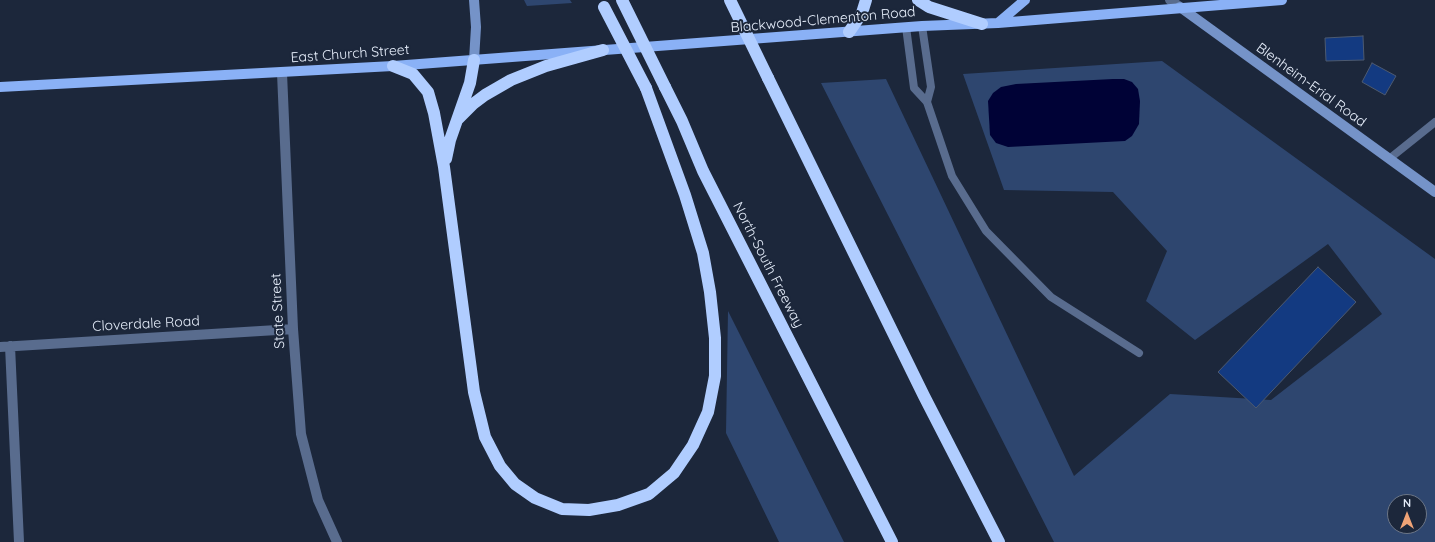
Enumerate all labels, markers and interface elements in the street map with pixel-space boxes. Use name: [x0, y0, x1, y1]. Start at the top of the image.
street label: Blackwood-Clementon Road: [730, 4, 916, 36]
street label: Blenheim-Erial Road: [1253, 39, 1369, 131]
street label: East Church Street: [290, 41, 410, 67]
street label: North-South Freeway: [729, 199, 807, 331]
street label: State Street: [268, 273, 288, 349]
street label: Cloverdale Road: [92, 313, 200, 335]
north arrow: [1387, 494, 1427, 534]
text: N: [1403, 496, 1411, 510]

